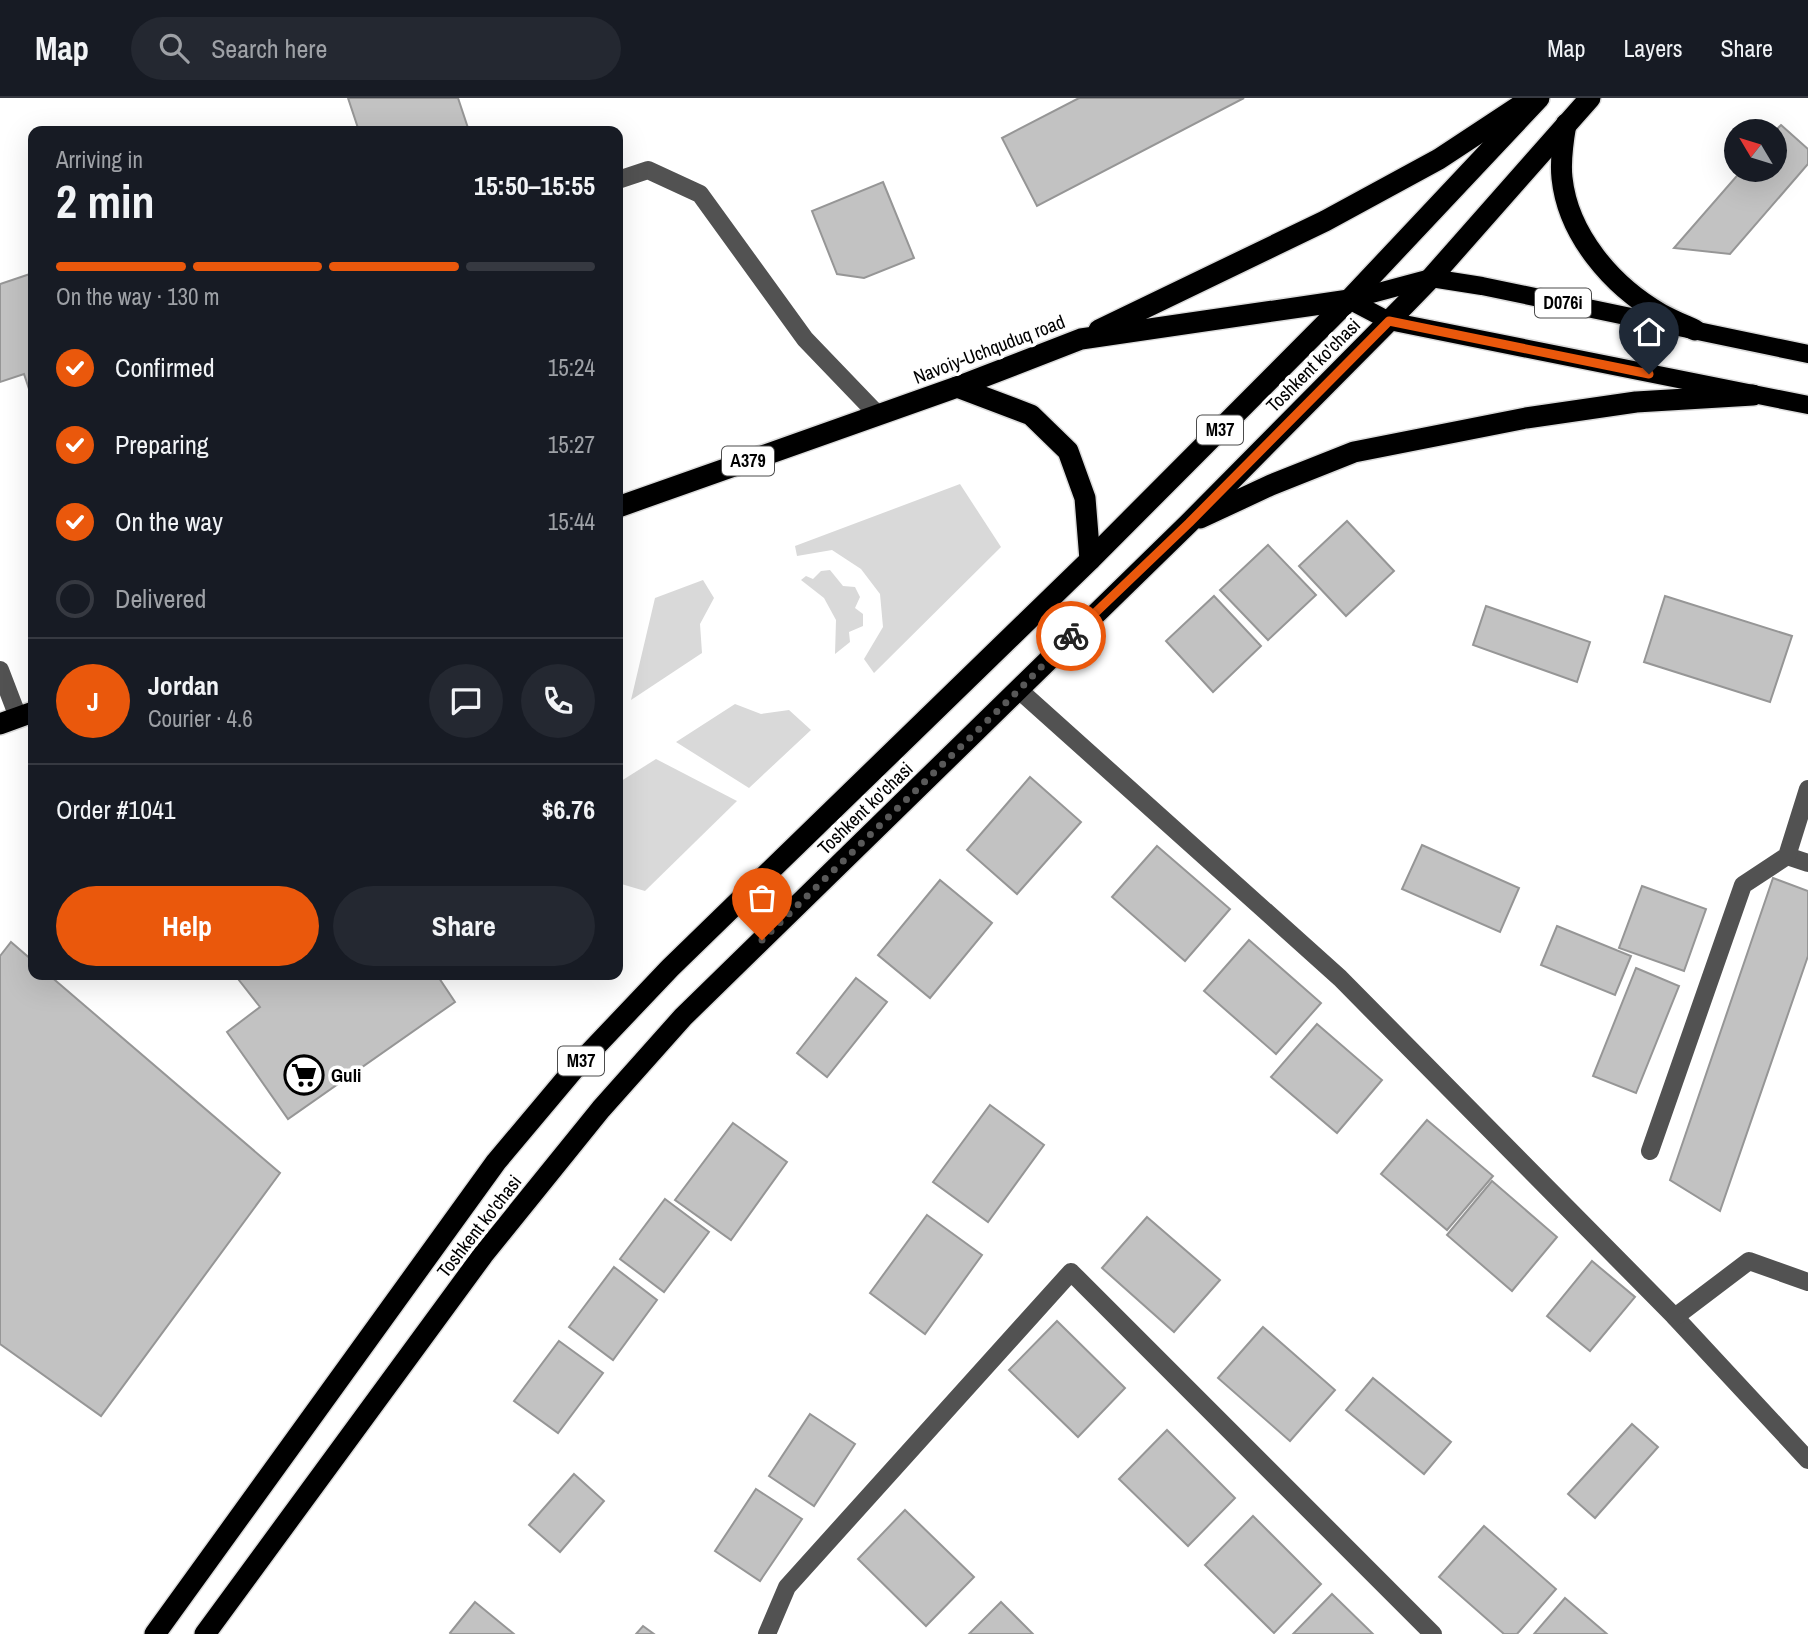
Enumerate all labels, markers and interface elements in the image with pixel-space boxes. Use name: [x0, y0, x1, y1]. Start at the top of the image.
search box: [131, 17, 621, 80]
text: Map: [35, 26, 89, 70]
icon: search: [155, 29, 193, 67]
text: Search here: [211, 31, 327, 66]
text: Map: [1547, 32, 1585, 64]
text: Layers: [1623, 32, 1682, 64]
text: Share: [1720, 32, 1773, 64]
north arrow: [1724, 119, 1787, 182]
map controls: [1724, 119, 1787, 182]
text: Arriving in: [56, 144, 143, 175]
text: 15:50–15:55: [474, 168, 595, 203]
text: 2 min: [56, 170, 155, 232]
text: On the way · 130 m: [56, 281, 220, 312]
road number: D076i: [1535, 288, 1591, 318]
pin: [1619, 302, 1679, 374]
street label: Navoiy-Uchquduq road: [910, 308, 1068, 390]
street label: Toshkent ko'chasi: [1260, 312, 1366, 418]
icon: home: [1630, 313, 1668, 351]
icon: check: [56, 349, 94, 387]
text: Confirmed: [115, 350, 215, 385]
text: 15:24: [548, 352, 595, 383]
road number: M37: [1197, 416, 1243, 444]
icon: check: [56, 426, 94, 464]
text: Preparing: [115, 427, 209, 462]
text: 15:27: [548, 429, 595, 460]
road number: A379: [722, 446, 774, 475]
icon: check: [56, 503, 94, 541]
text: On the way: [115, 504, 223, 539]
text: 15:44: [548, 506, 595, 537]
text: Delivered: [115, 581, 206, 616]
courier: [1036, 601, 1106, 671]
icon: bike: [1052, 617, 1090, 655]
button: chat: [429, 664, 503, 738]
button: phone: [521, 664, 595, 738]
text: Jordan: [148, 668, 219, 703]
text: J: [87, 684, 99, 719]
text: Courier · 4.6: [148, 703, 253, 734]
street label: Toshkent ko'chasi: [812, 756, 918, 860]
text: Order #1041: [56, 792, 176, 827]
text: $6.76: [542, 792, 595, 827]
pin: [732, 868, 792, 940]
icon: bag: [743, 879, 781, 917]
button: Help: [56, 886, 319, 966]
button: Share: [333, 886, 595, 966]
road number: M37: [558, 1046, 604, 1076]
supermarket icon: Guli: [283, 1054, 325, 1096]
place label: Guli: [331, 1062, 361, 1088]
street label: Toshkent ko'chasi: [431, 1169, 527, 1283]

